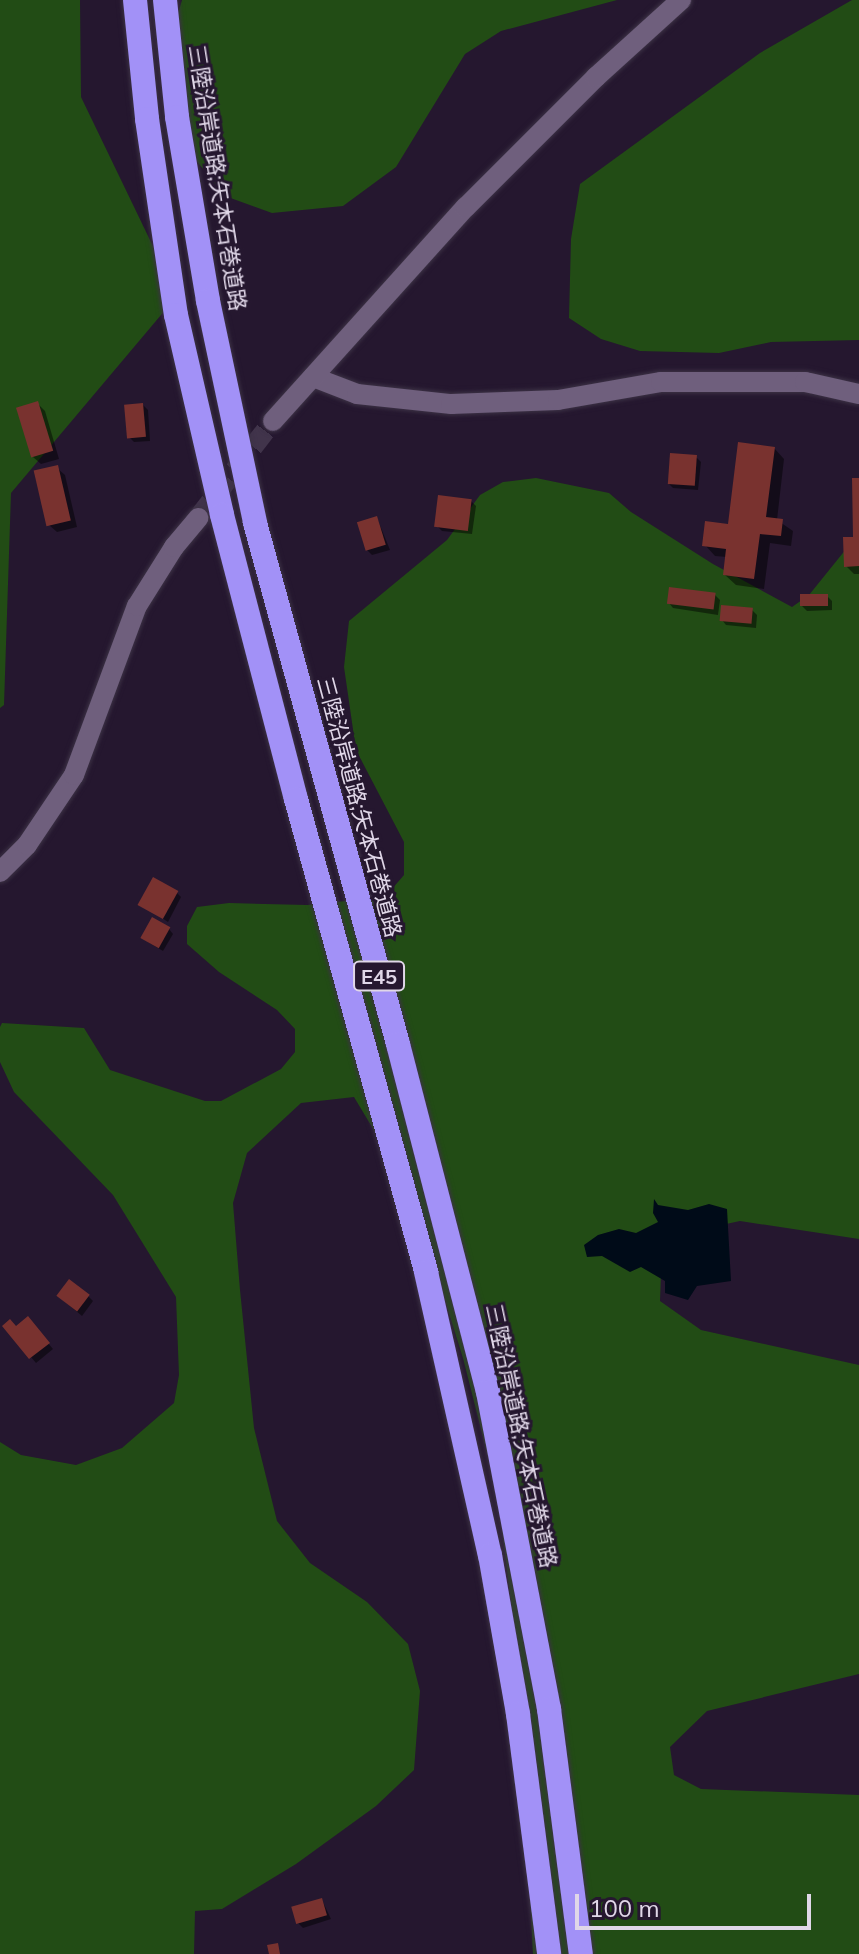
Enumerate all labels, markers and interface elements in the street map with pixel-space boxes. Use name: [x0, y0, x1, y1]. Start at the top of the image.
street label: 三陸沿岸道路;矢本石巻道路: [183, 43, 251, 313]
street label: 三陸沿岸道路;矢本石巻道路: [311, 674, 407, 940]
road number: E45: [353, 960, 405, 992]
street label: 三陸沿岸道路;矢本石巻道路: [480, 1302, 562, 1570]
scale bar: [579, 1878, 815, 1928]
text: 100 m: [589, 1893, 660, 1923]

